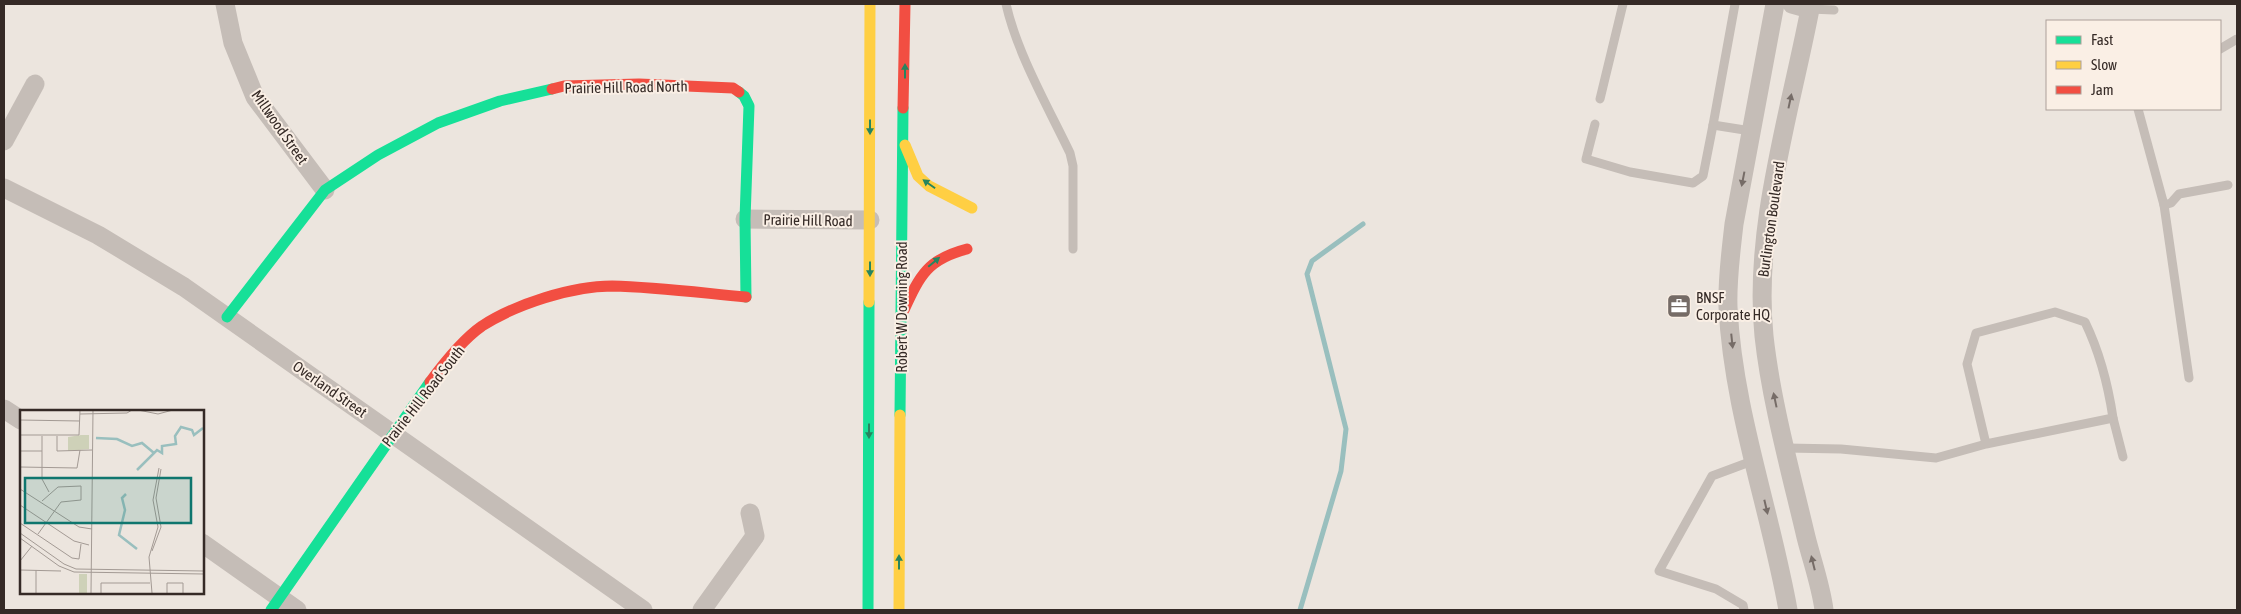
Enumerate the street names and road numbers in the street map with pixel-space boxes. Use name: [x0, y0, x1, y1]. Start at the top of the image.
street label: Prairie Hill Road North: [564, 77, 688, 97]
street label: Millwood Street: [248, 87, 312, 167]
street label: Burlington Boulevard: [1754, 160, 1788, 278]
street label: Prairie Hill Road: [763, 211, 853, 229]
street label: Robert W Downing Road: [893, 241, 910, 373]
street label: Prairie Hill Road South: [378, 342, 468, 450]
street label: Overland Street: [290, 357, 370, 421]

